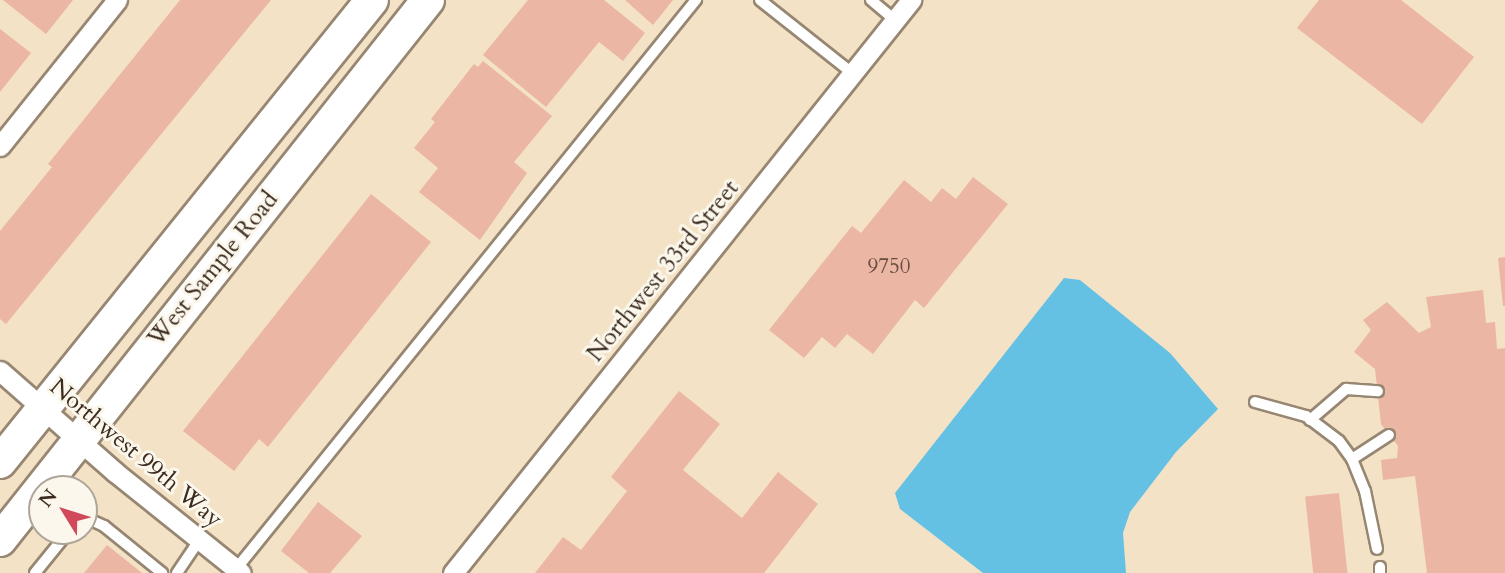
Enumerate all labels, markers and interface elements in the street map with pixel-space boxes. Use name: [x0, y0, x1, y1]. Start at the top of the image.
street label: Northwest 33rd Street: [581, 174, 745, 368]
street label: West Sample Road: [142, 186, 284, 352]
house number: 9750: [867, 254, 911, 280]
street label: Northwest 99th Way: [44, 372, 228, 534]
north arrow: [28, 475, 98, 545]

